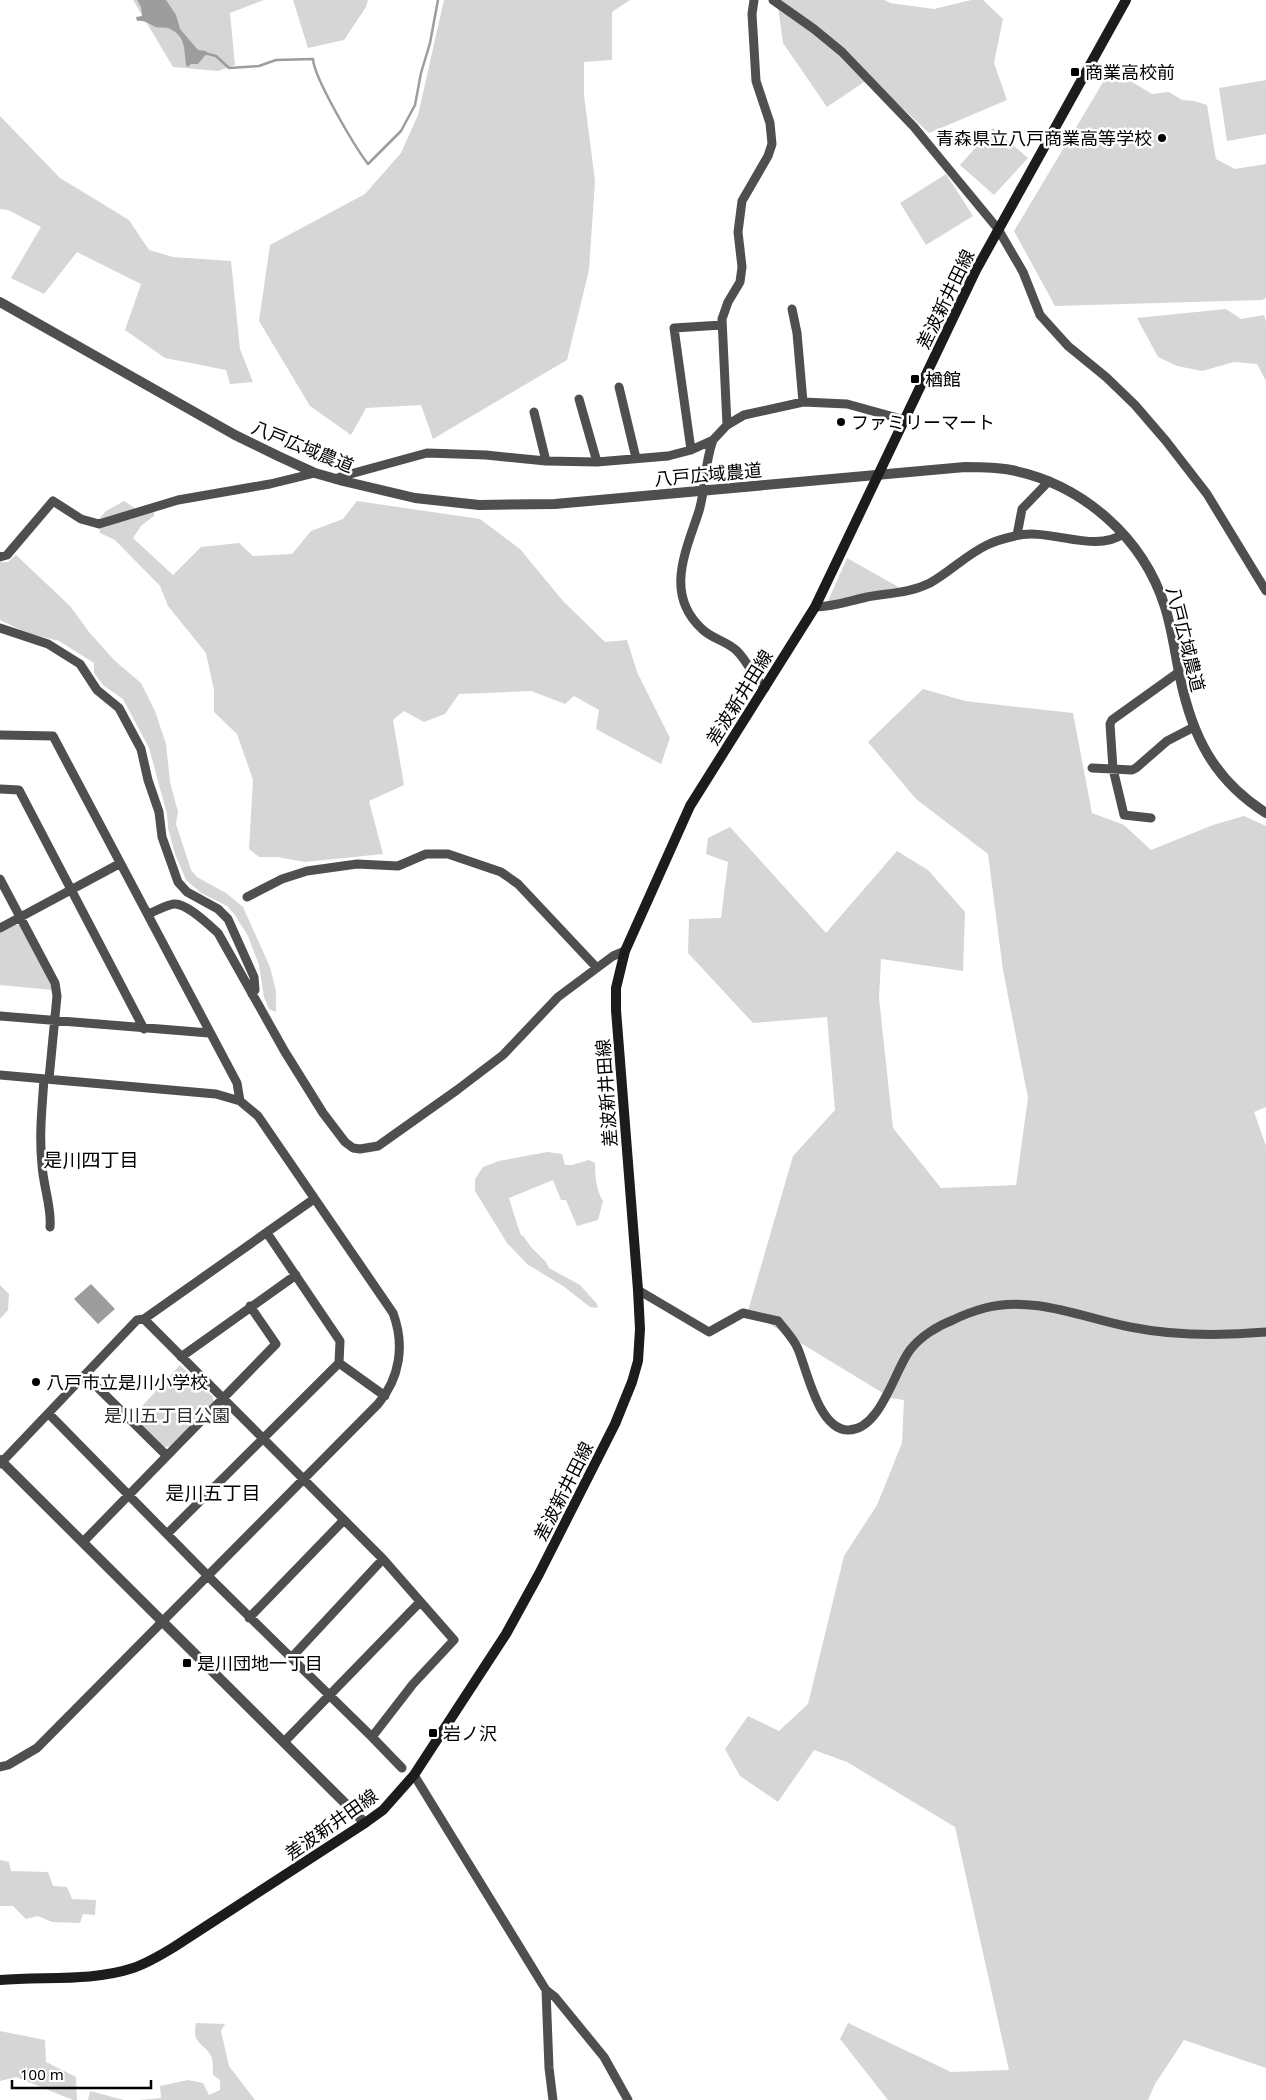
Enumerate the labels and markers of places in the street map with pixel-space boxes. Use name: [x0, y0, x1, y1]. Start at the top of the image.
place label: 商業高校前: [1085, 60, 1175, 84]
marker: 商業高校前: [1069, 66, 1081, 78]
place label: 青森県立八戸商業高等学校: [936, 126, 1152, 150]
marker: 青森県立八戸商業高等学校: [1156, 132, 1168, 144]
place label: 楢館: [925, 367, 961, 391]
marker: 楢館: [909, 373, 921, 385]
place label: ファミリーマート: [851, 410, 995, 434]
marker: ファミリーマート: [835, 416, 847, 428]
place label: 八戸市立是川小学校: [46, 1370, 208, 1394]
marker: 八戸市立是川小学校: [30, 1376, 42, 1388]
place label: 是川団地一丁目: [197, 1651, 323, 1675]
marker: 是川団地一丁目: [181, 1657, 193, 1669]
place label: 岩ノ沢: [443, 1721, 497, 1745]
marker: 岩ノ沢: [427, 1727, 439, 1739]

